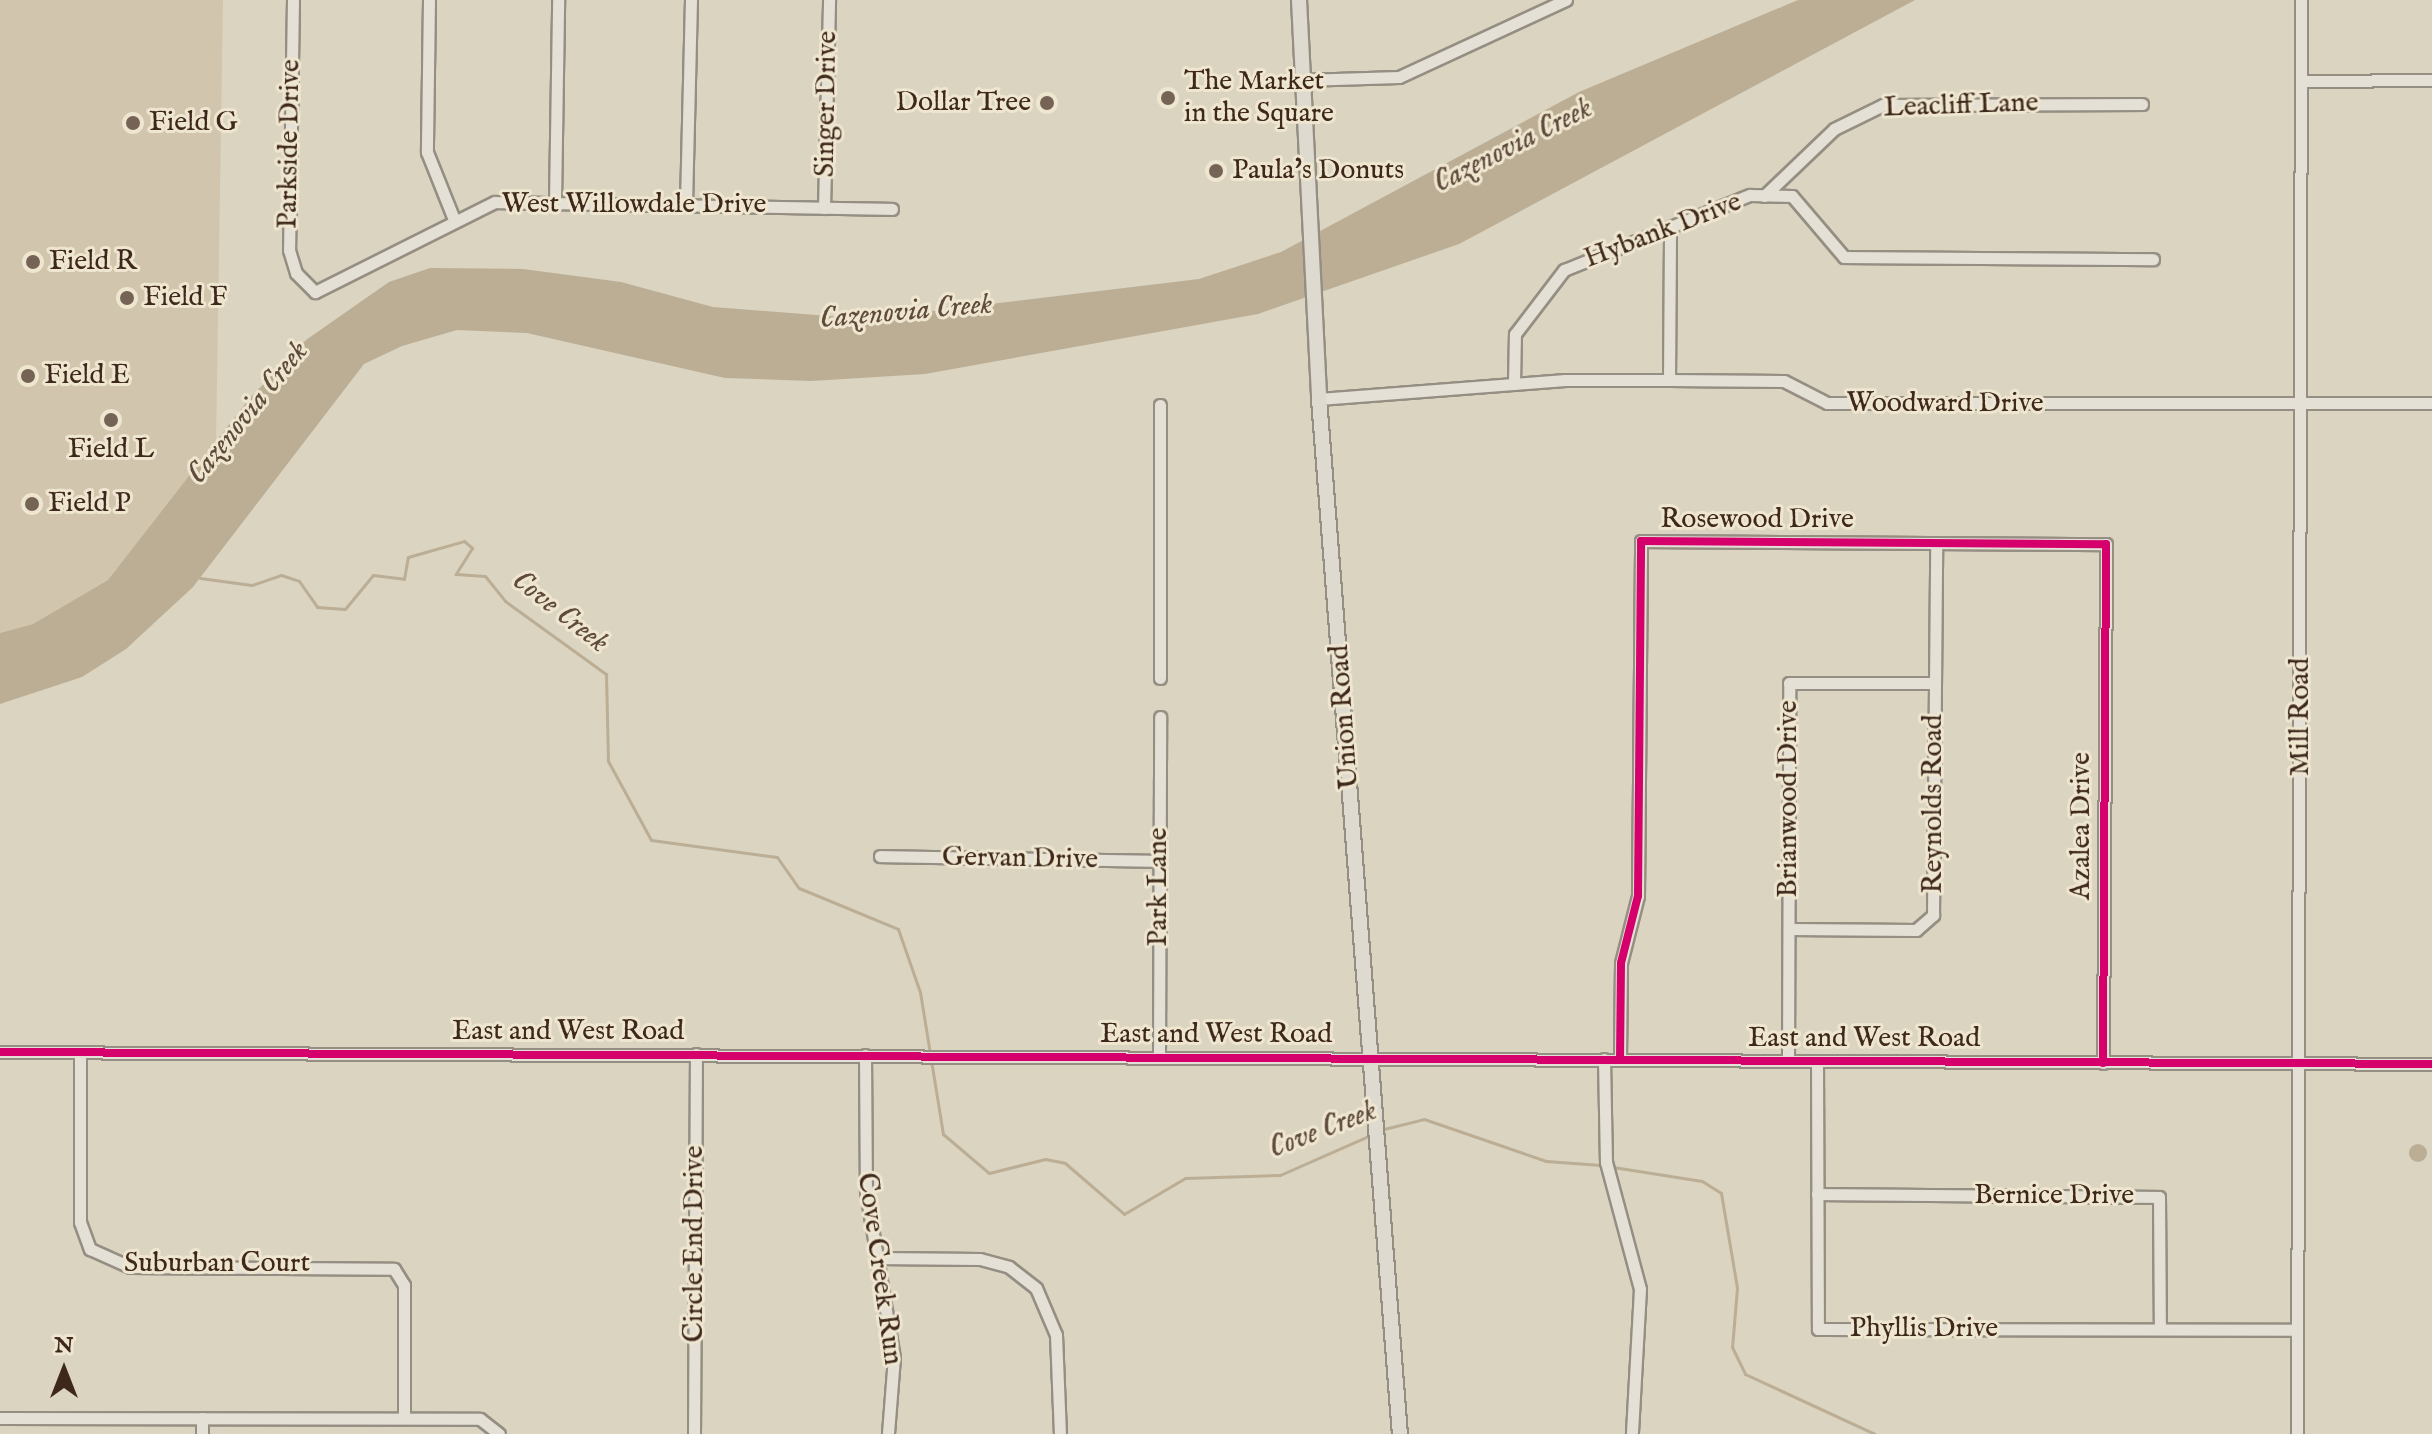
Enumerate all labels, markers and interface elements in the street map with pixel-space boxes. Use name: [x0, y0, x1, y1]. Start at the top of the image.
street label: Singer Drive: [809, 31, 845, 177]
street label: Parkside Drive: [272, 59, 308, 229]
place label: The Market in the Square: [1184, 65, 1334, 131]
place label: Dollar Tree: [895, 86, 1031, 120]
street label: Leacliff Lane: [1883, 87, 2039, 125]
marker: The Market in the Square: [1159, 89, 1177, 107]
water label: Cazenovia Creek: [1428, 91, 1598, 201]
marker: Dollar Tree: [1038, 94, 1056, 112]
place label: Field G: [149, 106, 238, 140]
marker: Field G: [124, 114, 142, 132]
place label: Paula's Donuts: [1232, 154, 1404, 188]
marker: Paula's Donuts: [1207, 162, 1225, 180]
street label: Hybank Drive: [1580, 186, 1746, 276]
street label: West Willowdale Drive: [502, 188, 766, 222]
place label: Field R: [49, 245, 137, 279]
marker: Field R: [24, 253, 42, 271]
place label: Field F: [143, 281, 227, 315]
water label: Cazenovia Creek: [818, 287, 994, 337]
marker: Field F: [118, 289, 136, 307]
water label: Cazenovia Creek: [179, 334, 317, 492]
place label: Field E: [44, 359, 130, 393]
marker: Field E: [19, 367, 37, 385]
street label: Woodward Drive: [1846, 387, 2044, 421]
marker: Field L: [102, 411, 120, 429]
place label: Field L: [68, 433, 154, 467]
place label: Field P: [48, 487, 131, 521]
marker: Field P: [23, 495, 41, 513]
street label: Rosewood Drive: [1660, 503, 1854, 537]
water label: Cove Creek: [504, 563, 616, 661]
street label: Union Road: [1323, 644, 1367, 790]
street label: Mill Road: [2284, 658, 2318, 776]
street label: Brianwood Drive: [1772, 700, 1806, 898]
street label: Reynolds Road: [1917, 714, 1951, 894]
street label: Azalea Drive: [2065, 752, 2099, 900]
street label: Park Lane: [1142, 827, 1176, 947]
street label: Gervan Drive: [942, 841, 1098, 877]
street label: East and West Road: [452, 1015, 684, 1049]
street label: East and West Road: [1100, 1018, 1332, 1052]
street label: East and West Road: [1748, 1022, 1980, 1056]
water label: Cove Creek: [1264, 1093, 1382, 1167]
street label: Circle End Drive: [678, 1146, 712, 1342]
street label: Cove Creek Run: [849, 1171, 909, 1367]
street label: Bernice Drive: [1974, 1179, 2134, 1213]
street label: Suburban Court: [124, 1247, 310, 1281]
street label: Phyllis Drive: [1850, 1312, 1998, 1346]
north arrow: [24, 1330, 104, 1410]
text: N: [54, 1332, 74, 1360]

